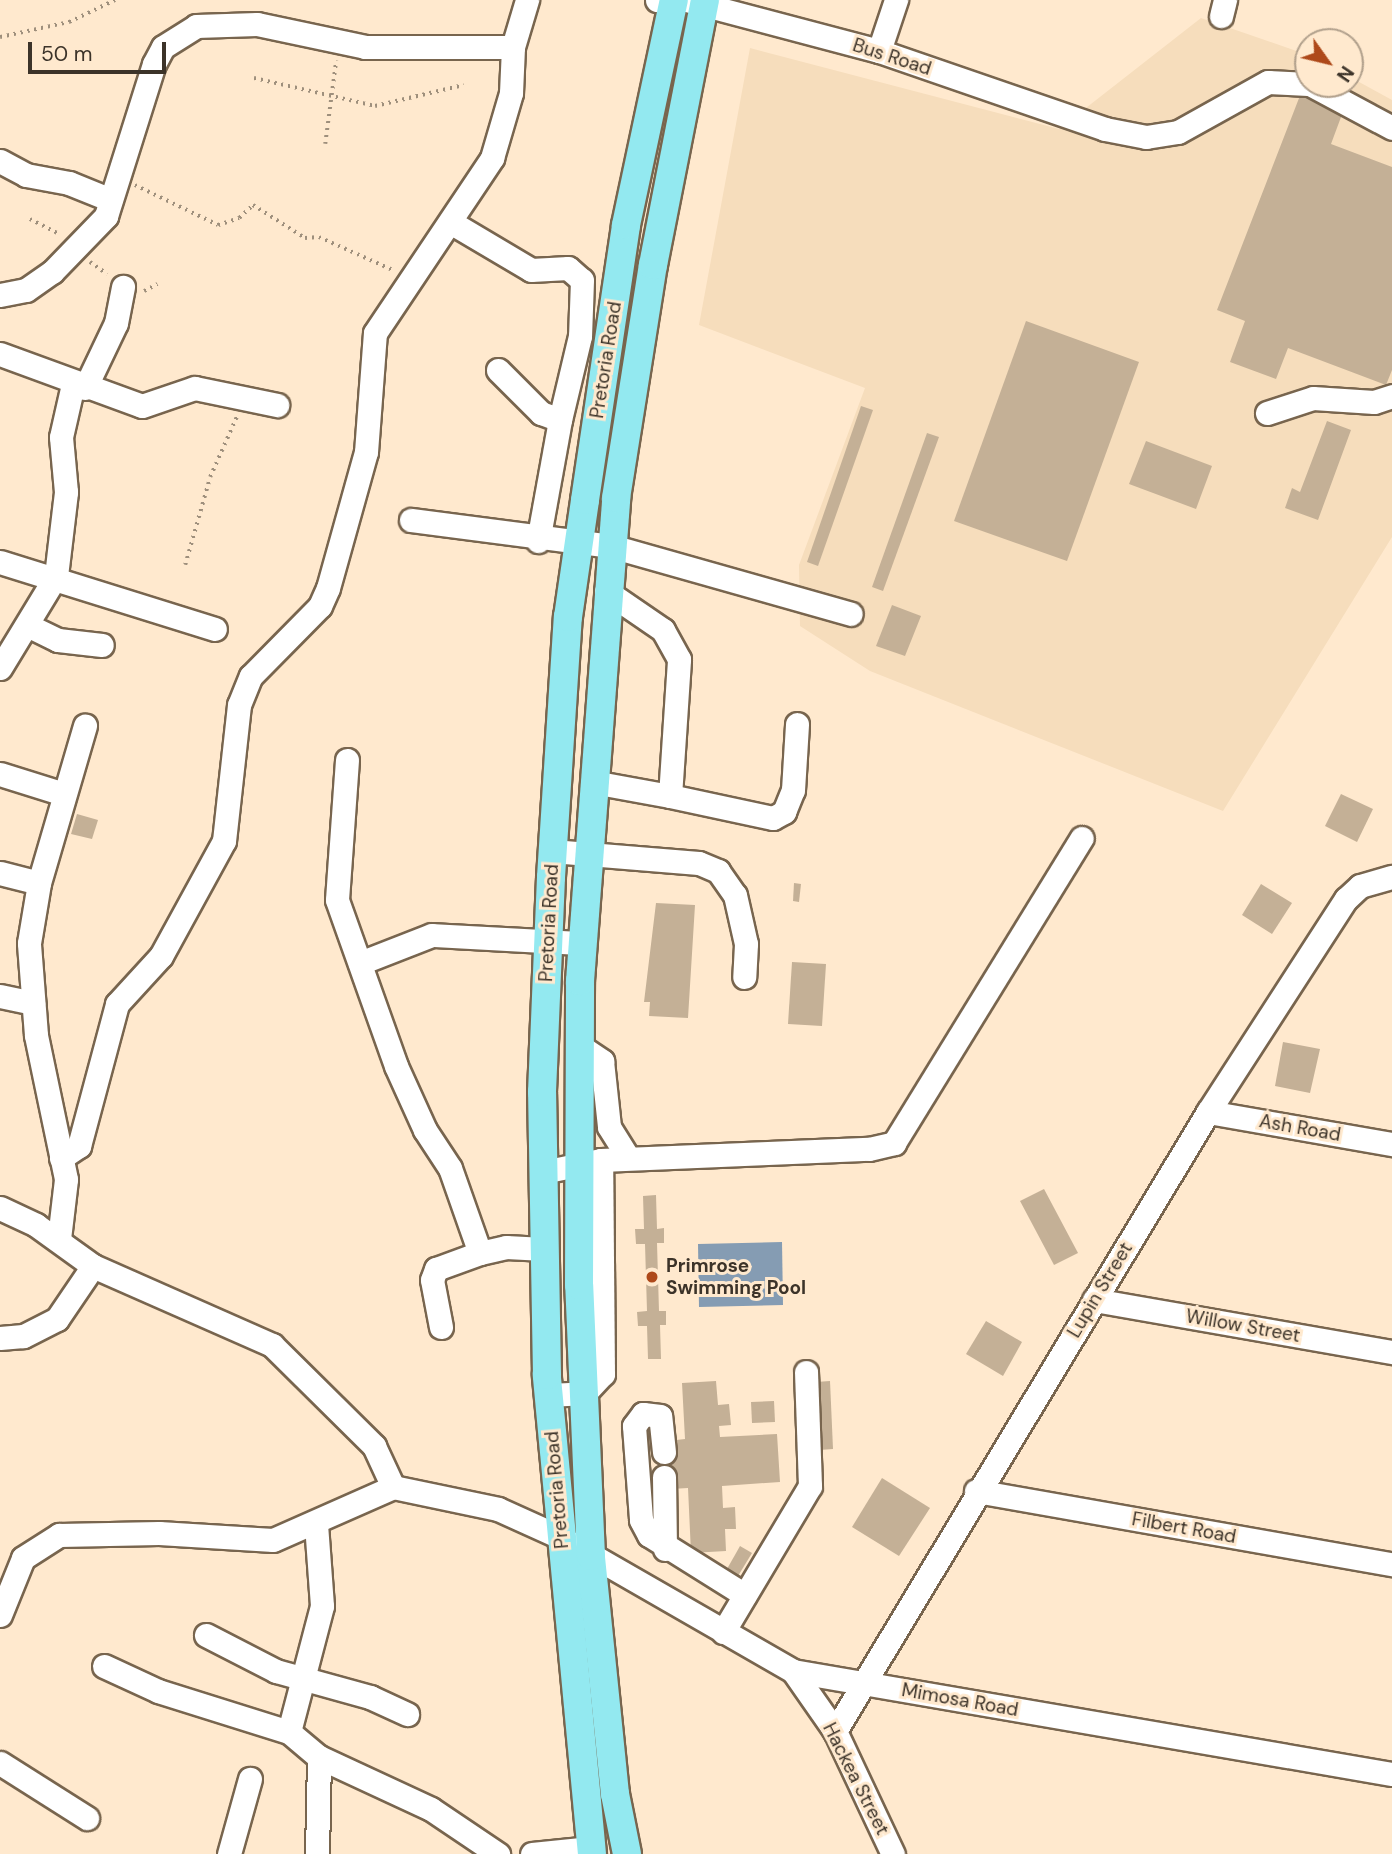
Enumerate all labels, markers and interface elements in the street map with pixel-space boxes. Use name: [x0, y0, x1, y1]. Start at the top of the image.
scale bar: [32, 28, 170, 72]
north arrow: [1294, 28, 1364, 98]
street label: Bus Road: [850, 34, 934, 80]
text: 50 m: [41, 40, 92, 68]
text: N: [1331, 61, 1359, 87]
street label: Pretoria Road: [586, 300, 626, 420]
street label: Pretoria Road: [535, 864, 563, 982]
street label: Ash Road: [1257, 1110, 1343, 1146]
street label: Lupin Street: [1063, 1238, 1137, 1342]
place label: Primrose Swimming Pool: [666, 1255, 806, 1299]
marker: Primrose Swimming Pool: [644, 1269, 660, 1285]
street label: Willow Street: [1184, 1305, 1302, 1347]
street label: Pretoria Road: [541, 1430, 573, 1550]
street label: Filbert Road: [1130, 1508, 1238, 1548]
street label: Mimosa Road: [900, 1679, 1020, 1721]
street label: Hackea Street: [818, 1719, 894, 1839]

